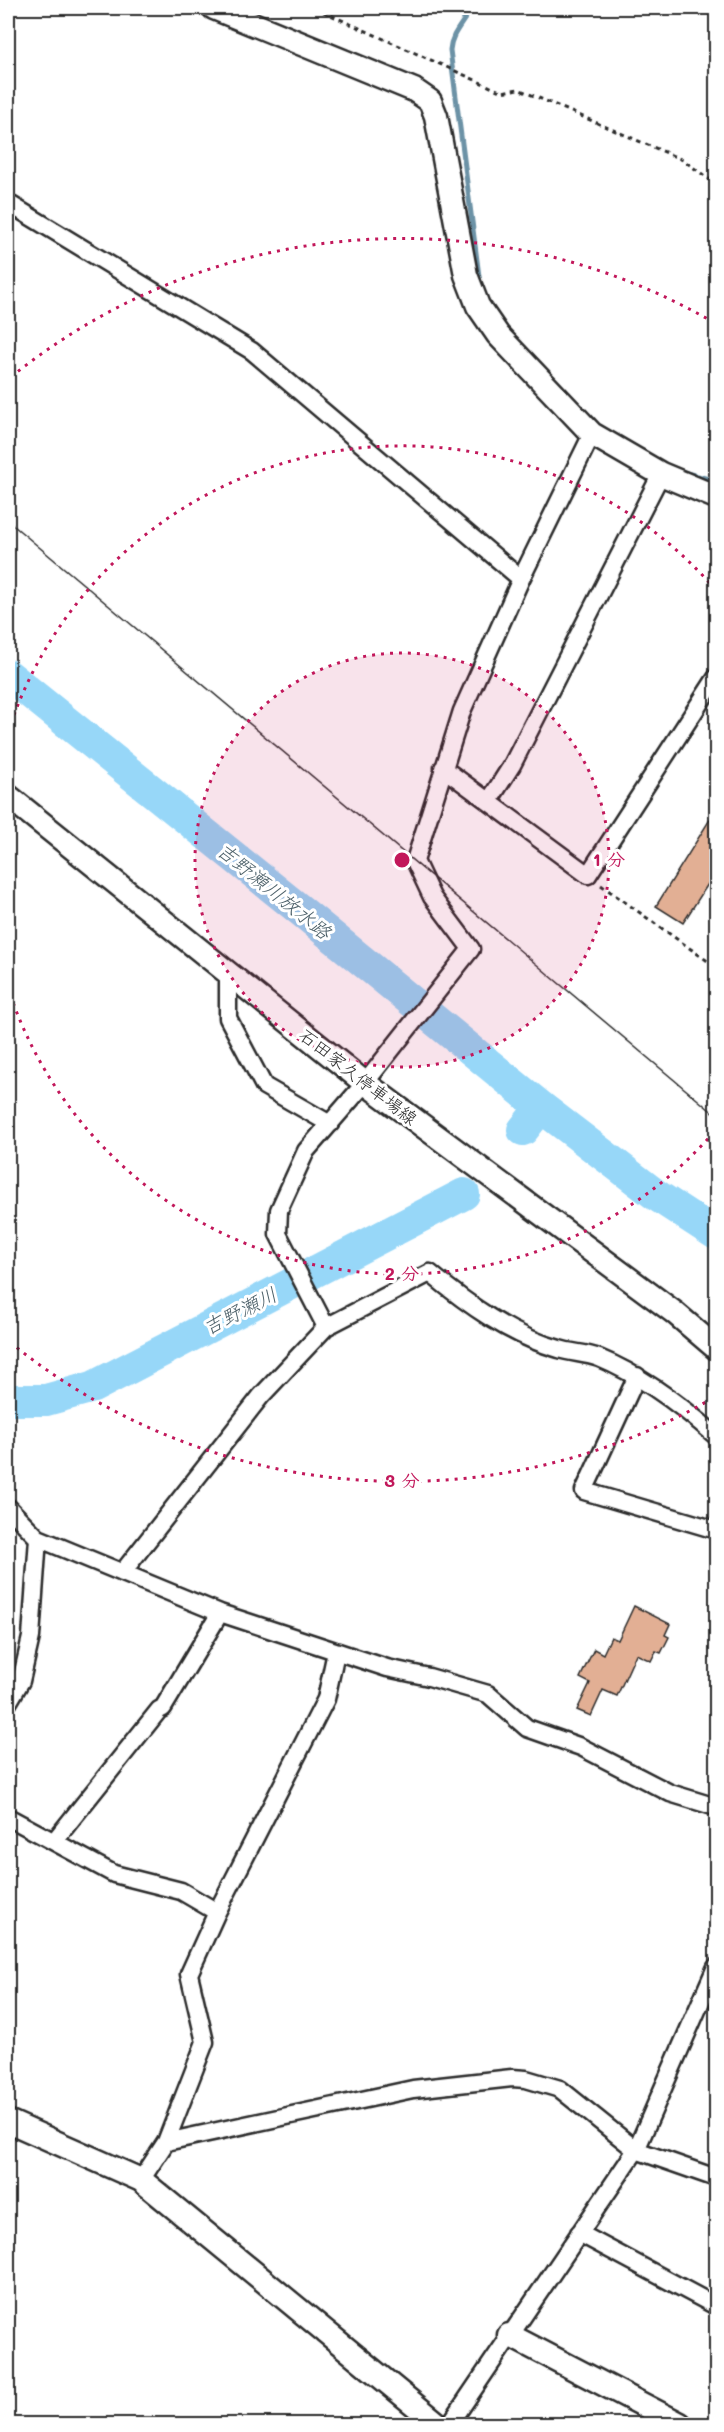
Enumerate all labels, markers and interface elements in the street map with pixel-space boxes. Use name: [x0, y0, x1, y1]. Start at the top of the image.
water label: 吉野瀬川放水路: [212, 836, 338, 945]
text: 1 分: [593, 847, 625, 871]
centre of rings: [392, 850, 412, 870]
street label: 石田家久停車場線: [294, 1022, 423, 1130]
text: 2 分: [385, 1261, 419, 1285]
water label: 吉野瀬川: [198, 1280, 281, 1340]
text: 3 分: [384, 1468, 420, 1492]

